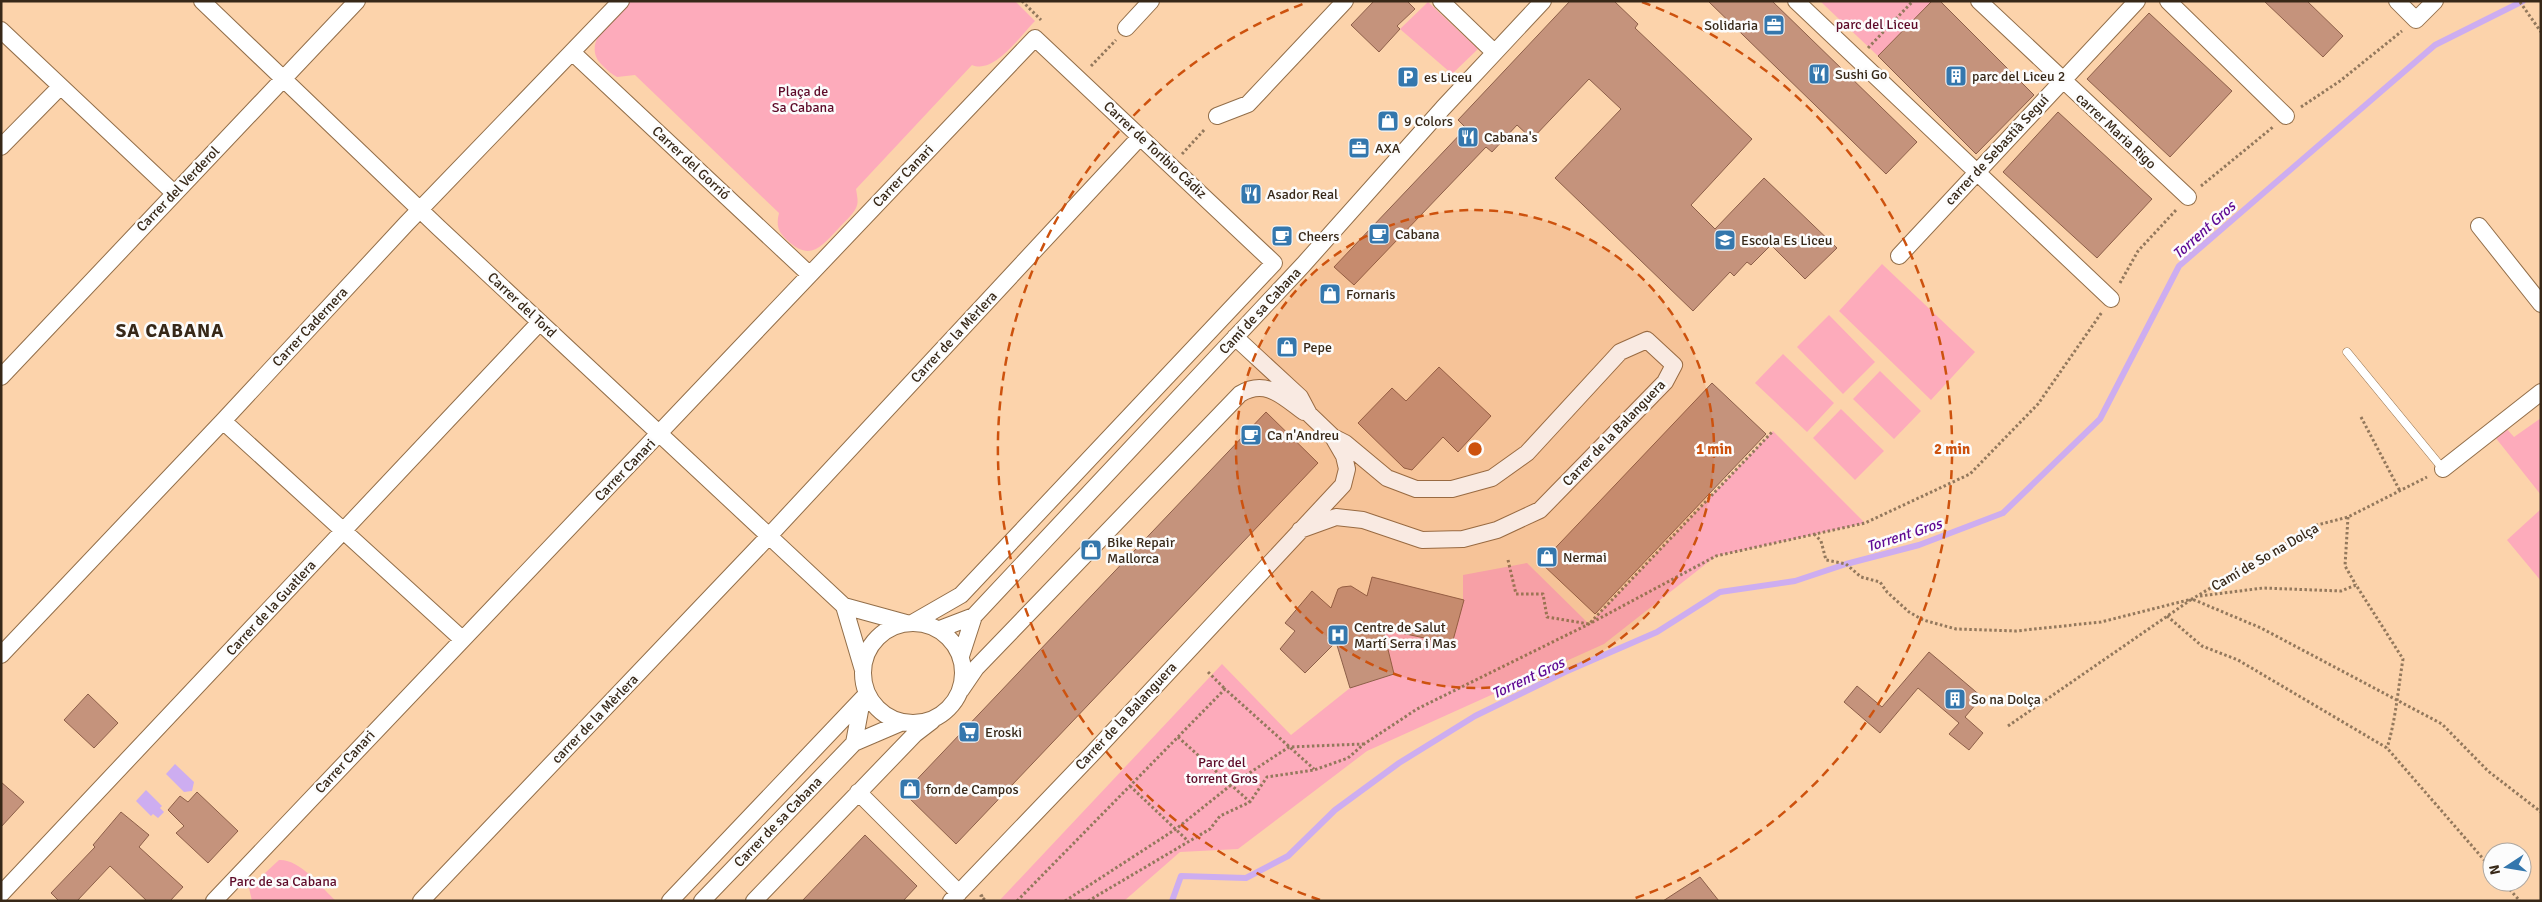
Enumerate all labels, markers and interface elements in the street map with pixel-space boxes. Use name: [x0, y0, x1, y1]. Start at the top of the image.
office icon: Solidaria: [1762, 13, 1786, 37]
park label: parc del Liceu: [1836, 16, 1918, 33]
place label: Solidaria: [1704, 17, 1758, 34]
restaurant icon: Sushi Go: [1807, 62, 1831, 86]
building icon: parc del Liceu 2: [1944, 64, 1968, 88]
parking icon: es Liceu: [1396, 65, 1420, 89]
place label: Sushi Go: [1835, 66, 1887, 83]
place label: parc del Liceu 2: [1972, 68, 2065, 85]
place label: es Liceu: [1424, 69, 1472, 86]
park label: Plaça de Sa Cabana: [772, 83, 834, 116]
street label: carrer Maria Rigo: [2072, 89, 2160, 173]
street label: carrer de Sebastià Seguí: [1942, 91, 2053, 209]
street label: Carrer de Toribio Cádiz: [1100, 98, 1210, 202]
shop icon: 9 Colors: [1376, 109, 1400, 133]
place label: 9 Colors: [1404, 113, 1453, 130]
street label: Carrer del Gorrió: [649, 123, 733, 203]
restaurant icon: Cabana's: [1456, 125, 1480, 149]
place label: Cabana's: [1484, 129, 1538, 146]
office icon: AXA: [1347, 136, 1371, 160]
place label: AXA: [1375, 140, 1401, 157]
street label: Carrer Canari: [869, 141, 937, 211]
street label: Carrer del Verderol: [133, 143, 223, 235]
restaurant icon: Asador Real: [1239, 182, 1263, 206]
place label: Asador Real: [1267, 186, 1338, 203]
water label: Torrent Gros: [2169, 196, 2240, 263]
cafe icon: Cabana: [1367, 222, 1391, 246]
cafe icon: Cheers: [1270, 224, 1294, 248]
place label: Cabana: [1395, 226, 1440, 243]
place label: Cheers: [1298, 228, 1339, 245]
school or university icon: Escola Es Liceu: [1713, 228, 1737, 252]
place label: Escola Es Liceu: [1741, 232, 1832, 249]
street label: Camí de sa Cabana: [1216, 264, 1304, 358]
street label: Carrer del Tord: [484, 269, 560, 341]
shop icon: Fornaris: [1318, 282, 1342, 306]
street label: Carrer Cadernera: [269, 284, 351, 370]
place label: Fornaris: [1346, 286, 1395, 303]
street label: Carrer de la Mèrlera: [907, 288, 1001, 386]
district label: SA CABANA: [116, 319, 224, 343]
shop icon: Pepe: [1275, 335, 1299, 359]
place label: Pepe: [1303, 339, 1332, 356]
street label: Carrer de la Balanguera: [1559, 376, 1669, 490]
cafe icon: Ca n'Andreu: [1239, 423, 1263, 447]
place label: Ca n'Andreu: [1267, 427, 1339, 444]
street label: Carrer Canari: [591, 435, 659, 505]
centre of rings: [1466, 440, 1484, 458]
text: 1 min: [1696, 440, 1732, 458]
text: 2 min: [1934, 440, 1970, 458]
water label: Torrent Gros: [1864, 514, 1945, 556]
street label: Camí de So na Dolça: [2208, 519, 2322, 595]
place label: Bike Repair Mallorca: [1107, 534, 1176, 567]
shop icon: Bike Repair Mallorca: [1079, 538, 1103, 562]
shop icon: Nermai: [1535, 545, 1559, 569]
place label: Nermai: [1563, 549, 1607, 566]
street label: Carrer de la Guatlera: [222, 557, 320, 659]
place label: Centre de Salut Martí Serra i Mas: [1354, 619, 1456, 652]
hospital icon: Centre de Salut Martí Serra i Mas: [1326, 623, 1350, 647]
water label: Torrent Gros: [1489, 653, 1569, 703]
street label: Carrer de la Balanguera: [1072, 659, 1180, 773]
street label: carrer de la Mèrlera: [548, 671, 642, 767]
building icon: So na Dolça: [1943, 687, 1967, 711]
place label: So na Dolça: [1971, 691, 2041, 708]
supermarket icon: Eroski: [957, 720, 981, 744]
place label: Eroski: [985, 724, 1022, 741]
street label: Carrer Canari: [311, 727, 379, 797]
park label: Parc del torrent Gros: [1186, 754, 1258, 787]
street label: Carrer de sa Cabana: [730, 773, 826, 871]
shop icon: forn de Campos: [898, 777, 922, 801]
place label: forn de Campos: [926, 781, 1019, 798]
north arrow: [2482, 842, 2532, 892]
text: N: [2485, 863, 2504, 876]
park label: Parc de sa Cabana: [229, 873, 337, 890]

